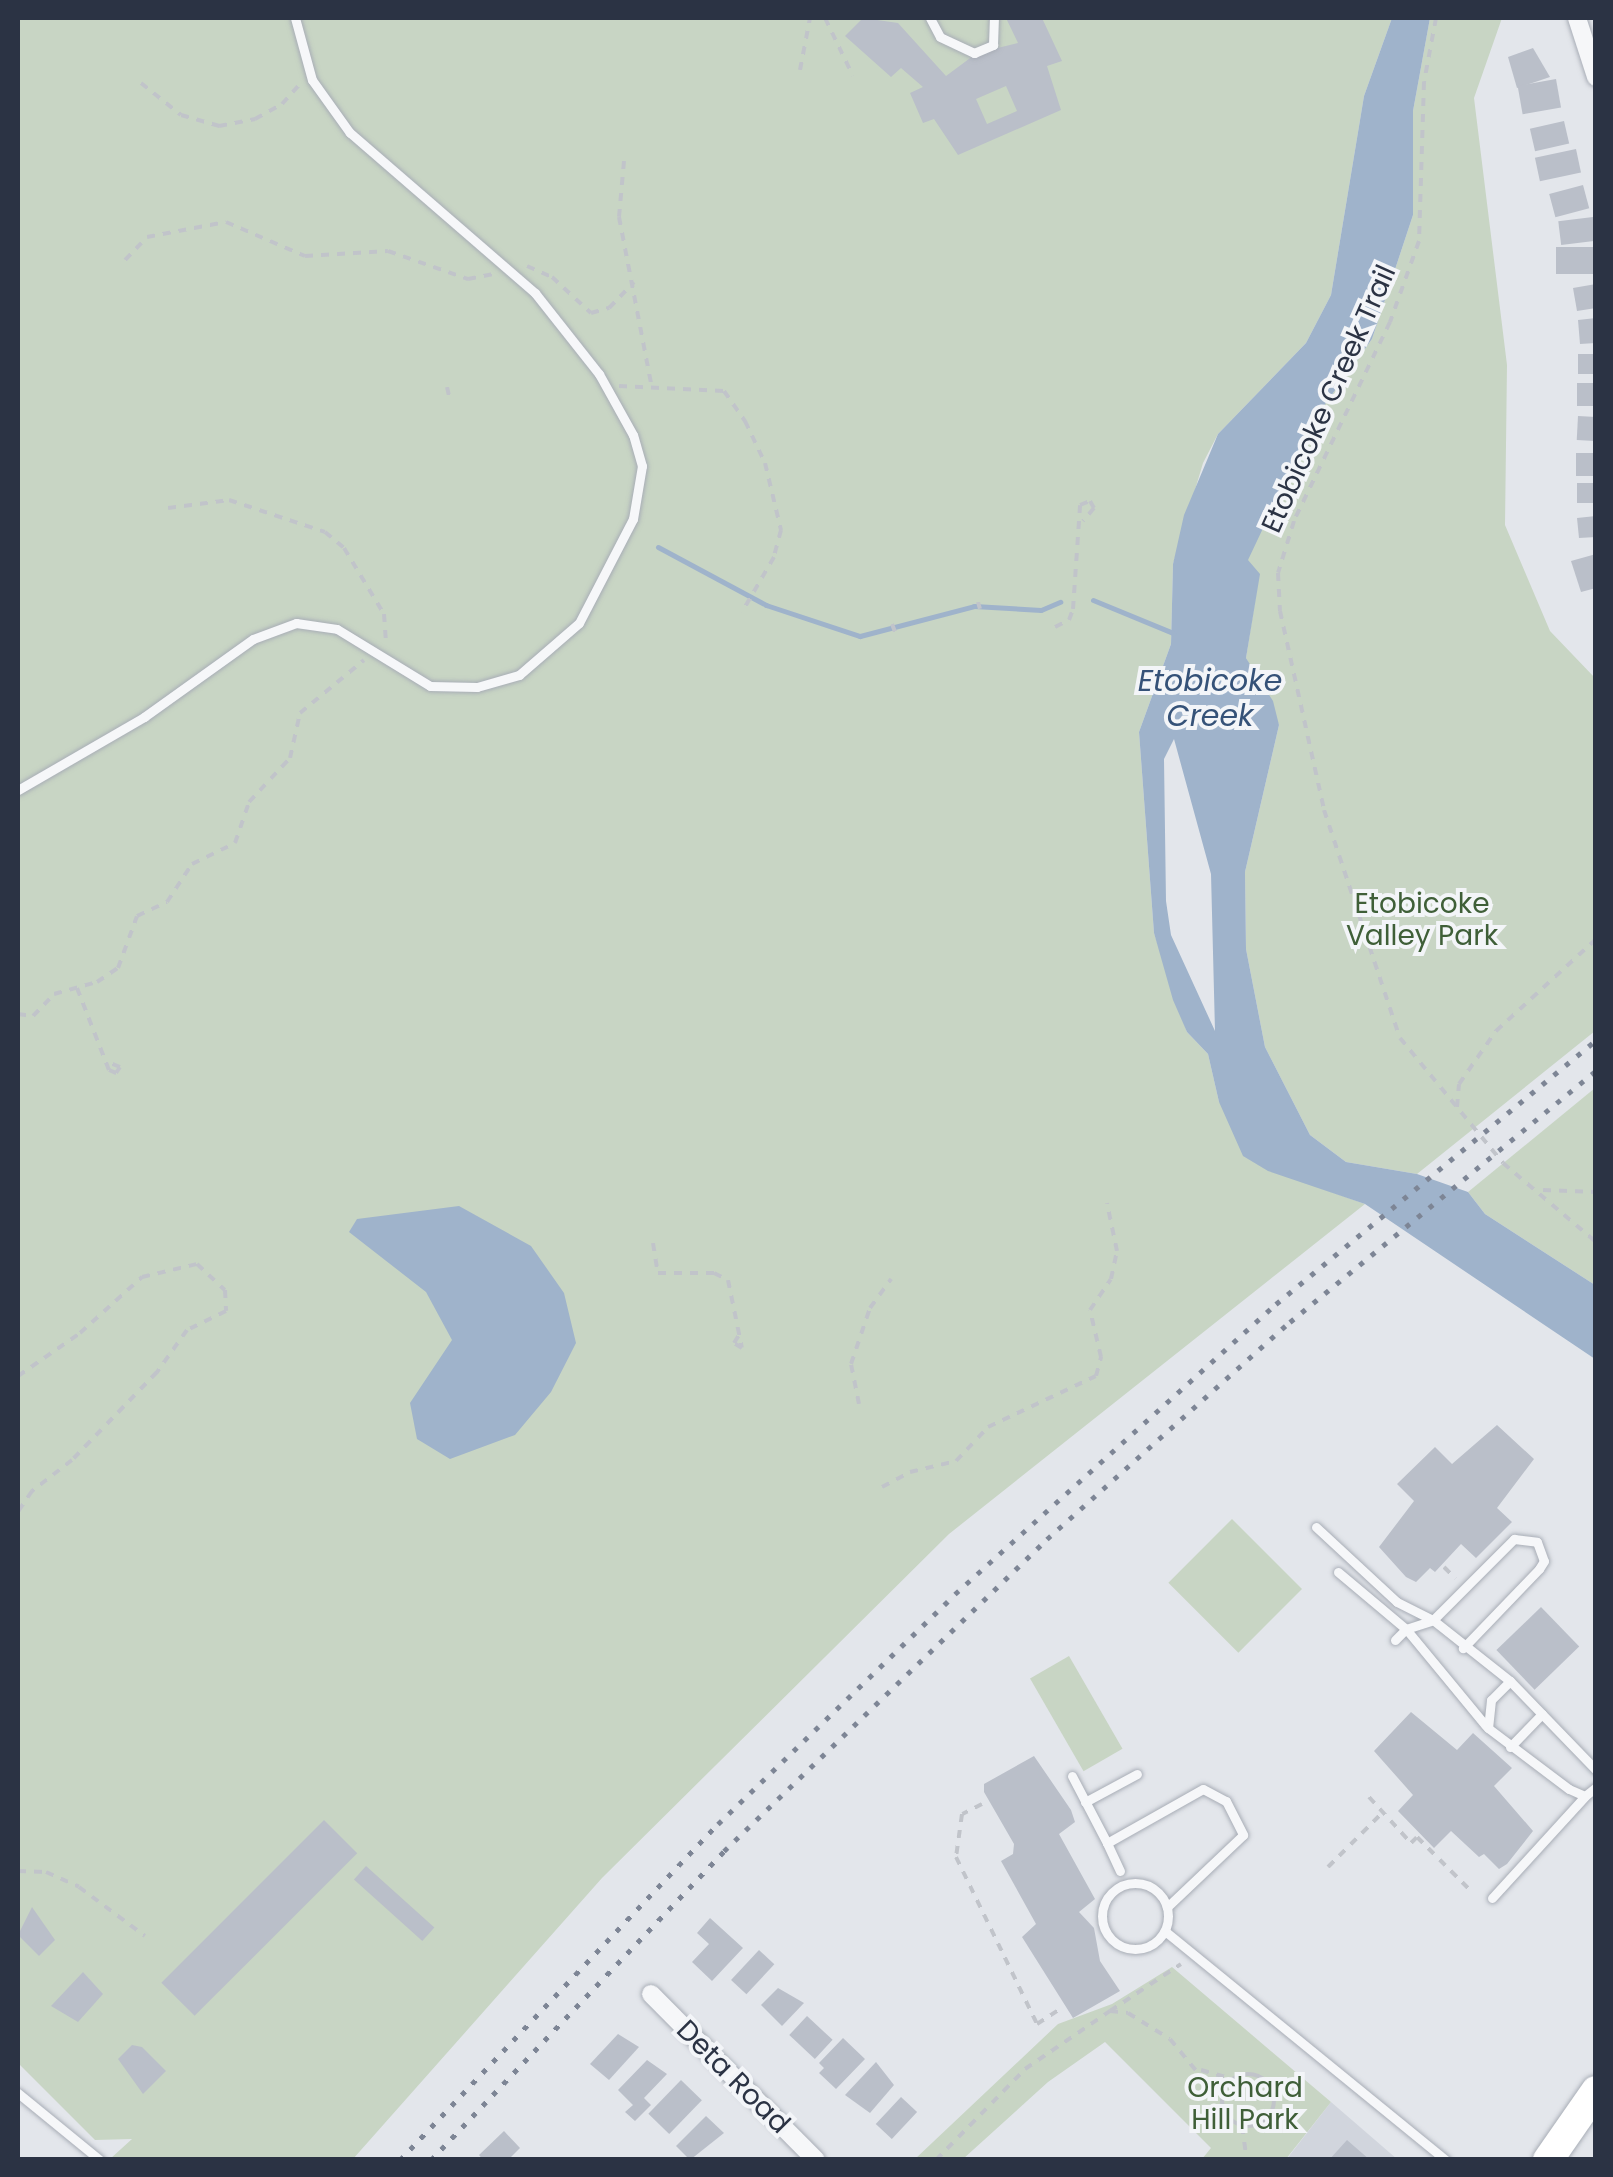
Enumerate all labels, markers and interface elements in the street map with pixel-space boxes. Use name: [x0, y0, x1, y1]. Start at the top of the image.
street label: Etobicoke Creek Trail: [1255, 260, 1403, 538]
water label: Etobicoke Creek: [1138, 663, 1282, 734]
park label: Etobicoke Valley Park: [1346, 887, 1498, 953]
street label: Deta Road: [669, 2013, 797, 2141]
park label: Orchard Hill Park: [1187, 2071, 1303, 2137]

